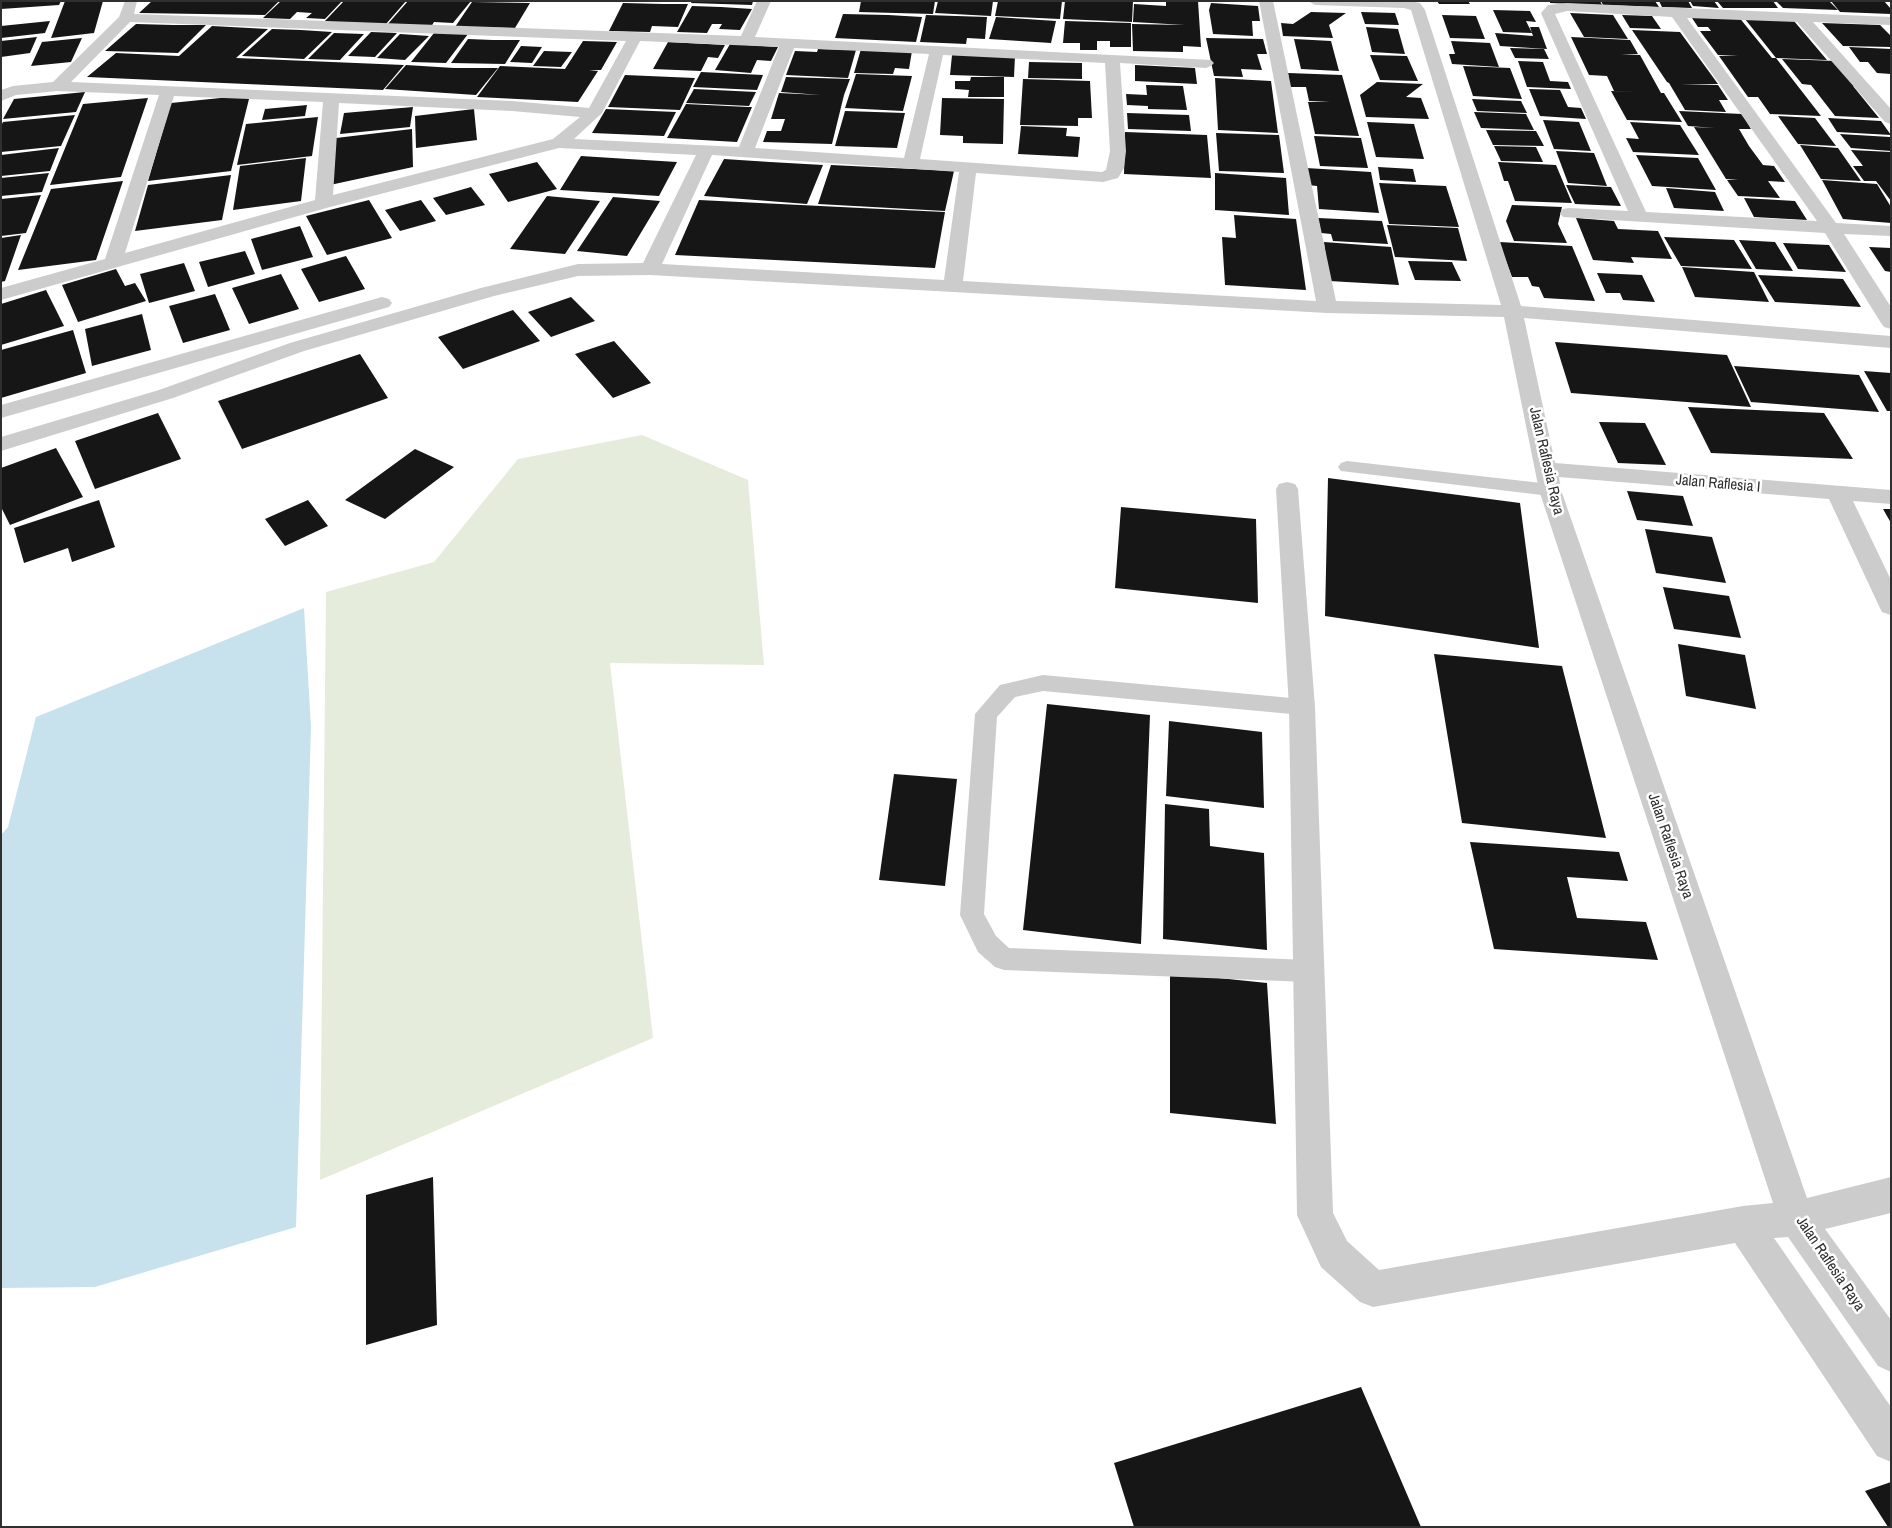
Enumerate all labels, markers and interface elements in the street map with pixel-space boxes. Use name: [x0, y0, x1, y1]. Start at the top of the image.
street label: Jalan Raflesia Raya: [1525, 405, 1567, 517]
street label: Jalan Raflesia I: [1675, 471, 1761, 497]
street label: Jalan Raflesia Raya: [1644, 791, 1696, 901]
street label: Jalan Raflesia Raya: [1792, 1213, 1868, 1315]

